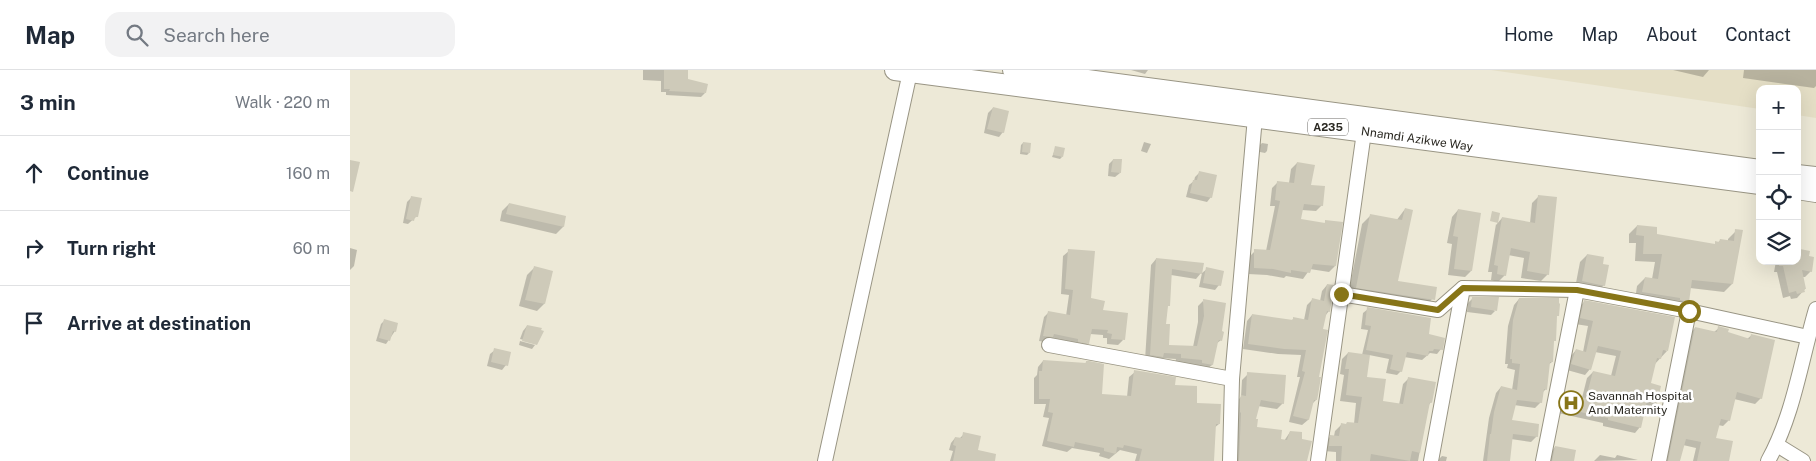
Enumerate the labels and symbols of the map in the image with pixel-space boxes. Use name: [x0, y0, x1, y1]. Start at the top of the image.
road number: A235: [1308, 118, 1348, 136]
street label: Nnamdi Azikwe Way: [1360, 124, 1474, 154]
route end: [1330, 283, 1353, 306]
route start: [1678, 300, 1701, 323]
place label: Savannah Hospital And Maternity: [1588, 389, 1693, 417]
hospital icon: Savannah Hospital And Maternity: [1558, 390, 1584, 416]

